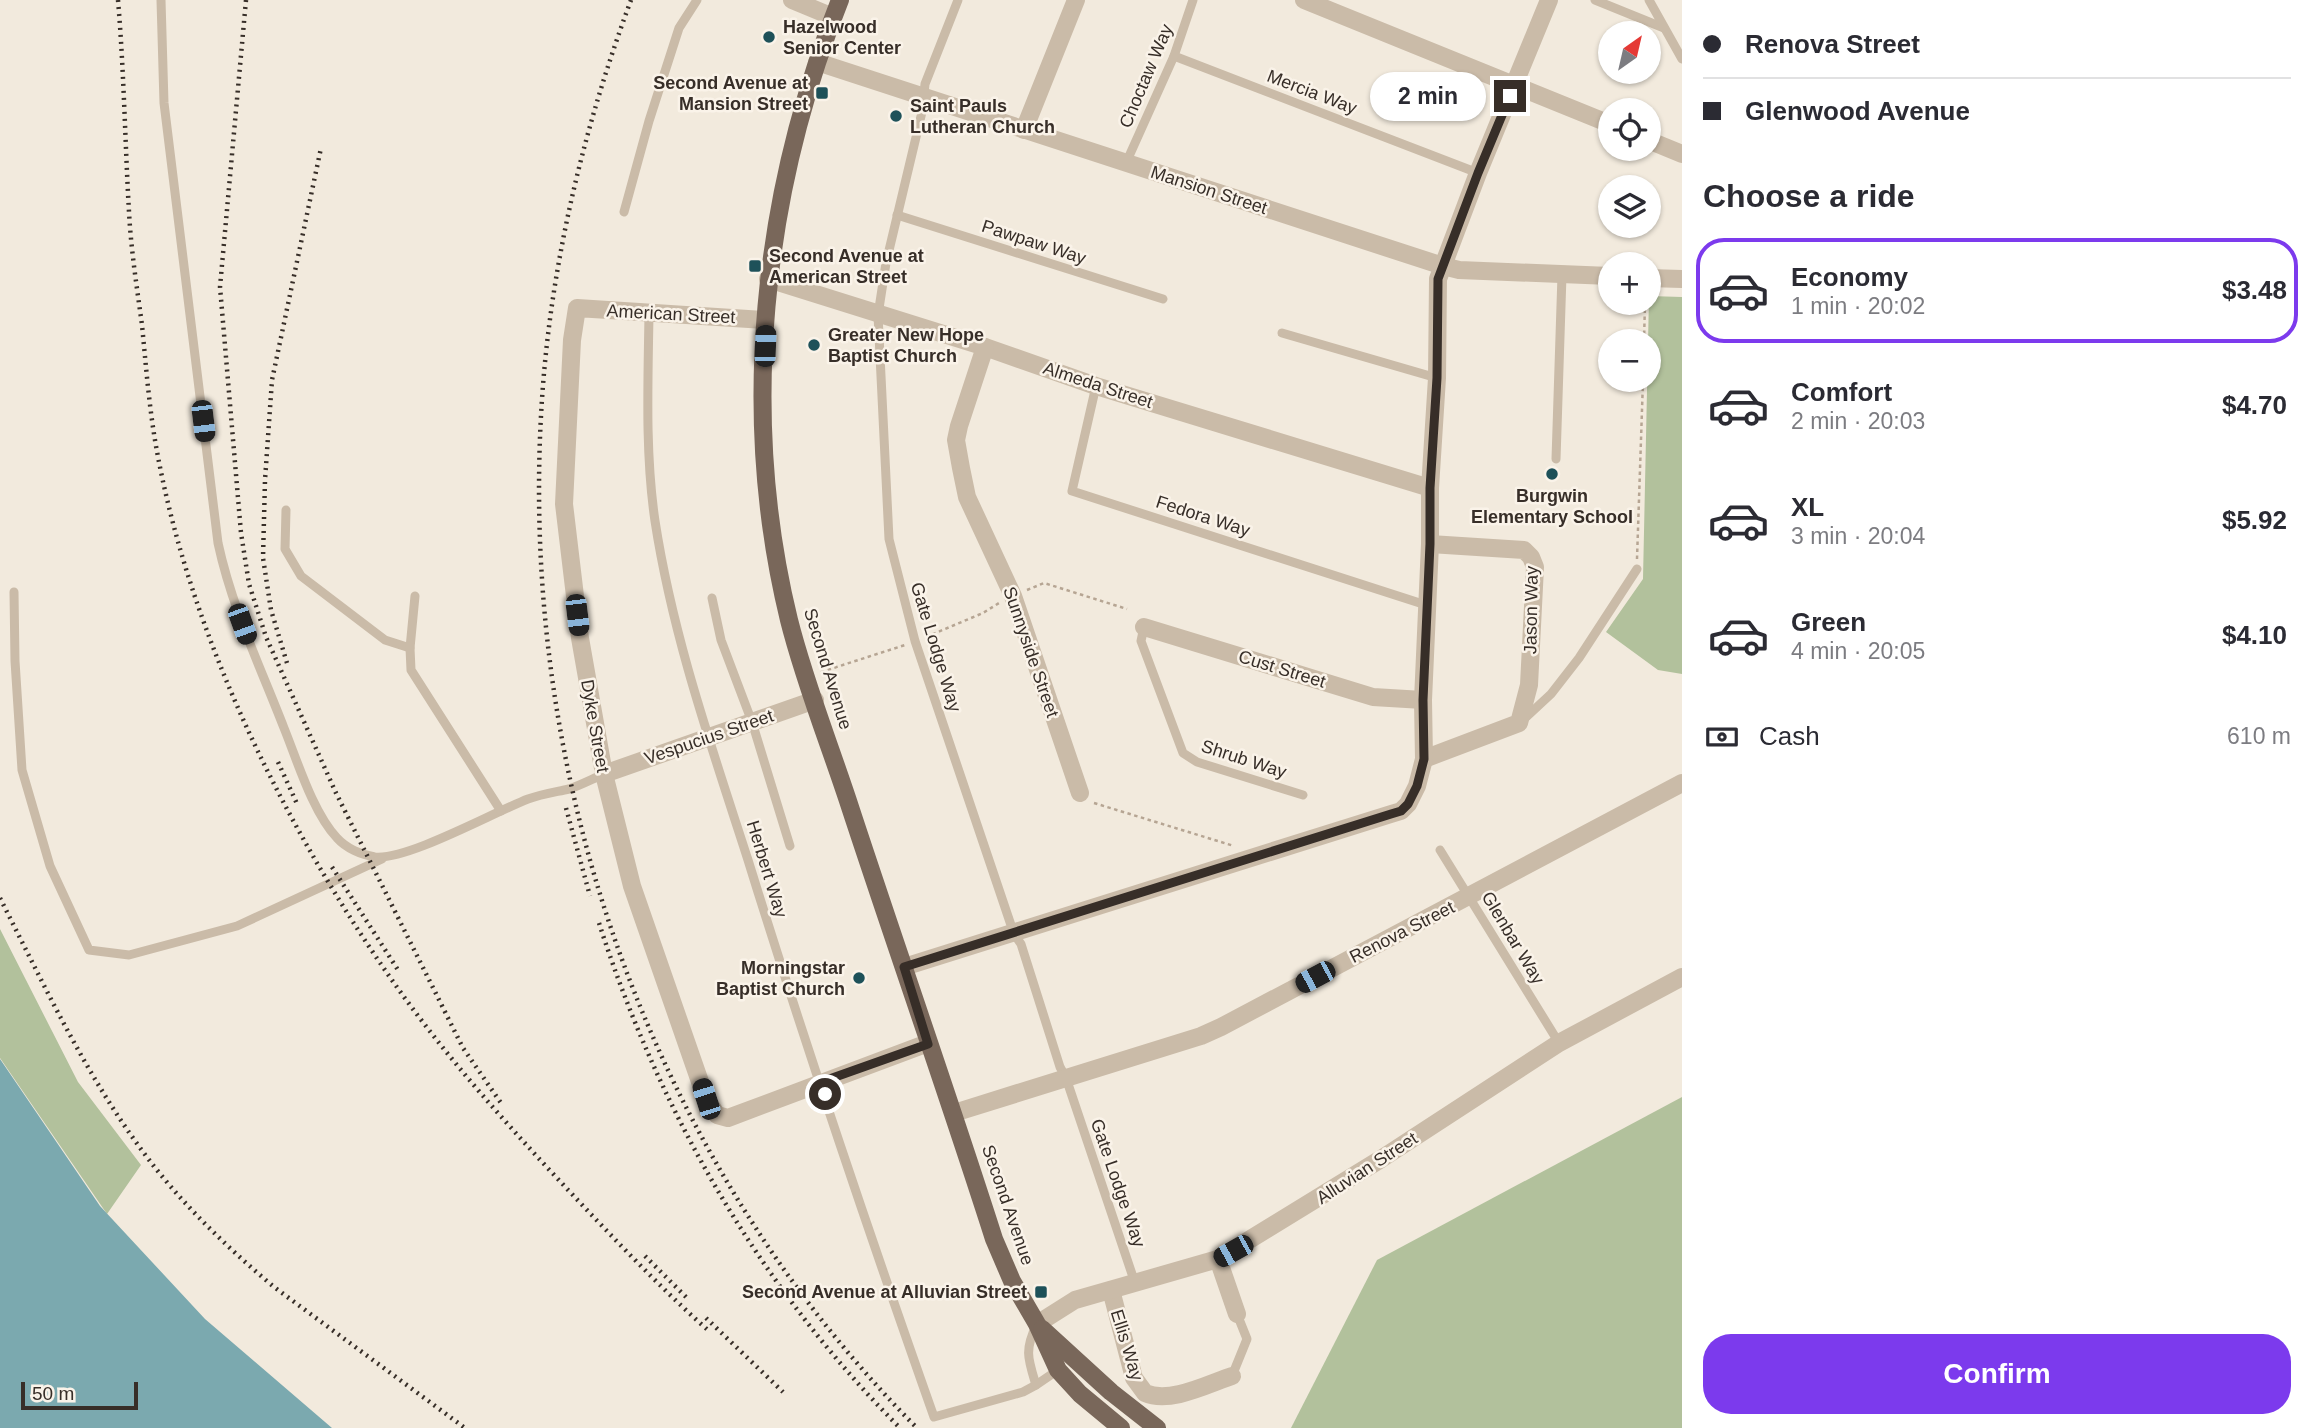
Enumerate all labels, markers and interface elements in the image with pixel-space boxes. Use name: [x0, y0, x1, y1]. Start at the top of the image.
place label: Hazelwood Senior Center: [783, 17, 901, 58]
street label: Choctaw Way: [1115, 21, 1177, 131]
north arrow: [1598, 21, 1661, 84]
map controls: [1598, 21, 1661, 392]
marker: Hazelwood Senior Center: [761, 29, 777, 45]
text: Renova Street: [1745, 29, 1920, 59]
street label: Mercia Way: [1264, 66, 1360, 118]
callout: 2 min: [1370, 72, 1486, 120]
place label: Second Avenue at Mansion Street: [653, 73, 808, 114]
route end: [1494, 80, 1526, 112]
text: 2 min: [1398, 83, 1458, 109]
marker: Second Avenue at Mansion Street: [814, 85, 830, 101]
place label: Saint Pauls Lutheran Church: [910, 96, 1055, 137]
text: Glenwood Avenue: [1745, 96, 1970, 126]
button: locate: [1598, 98, 1661, 161]
marker: Saint Pauls Lutheran Church: [888, 108, 904, 124]
street label: Mansion Street: [1148, 162, 1270, 218]
button: layers: [1598, 175, 1661, 238]
text: Choose a ride: [1703, 178, 1915, 214]
street label: Pawpaw Way: [979, 216, 1089, 268]
place label: Second Avenue at American Street: [769, 246, 924, 287]
button: +: [1598, 252, 1661, 315]
marker: Second Avenue at American Street: [747, 258, 763, 274]
icon: car: [1707, 259, 1770, 322]
text: Economy: [1791, 262, 1908, 292]
text: $3.48: [2222, 275, 2287, 305]
text: 1 min · 20:02: [1791, 293, 1925, 319]
street label: American Street: [606, 301, 736, 327]
car: [754, 325, 777, 367]
place label: Greater New Hope Baptist Church: [828, 325, 984, 366]
button: −: [1598, 329, 1661, 392]
marker: Greater New Hope Baptist Church: [806, 337, 822, 353]
street label: Almeda Street: [1041, 358, 1155, 412]
icon: car: [1707, 374, 1770, 437]
text: Comfort: [1791, 377, 1892, 407]
text: $4.70: [2222, 390, 2287, 420]
car: [191, 399, 216, 443]
text: 2 min · 20:03: [1791, 408, 1925, 434]
marker: Burgwin Elementary School: [1544, 466, 1560, 482]
place label: Burgwin Elementary School: [1471, 486, 1633, 527]
icon: car: [1707, 489, 1770, 552]
street label: Fedora Way: [1154, 491, 1252, 541]
text: XL: [1791, 492, 1824, 522]
text: $5.92: [2222, 505, 2287, 535]
text: 3 min · 20:04: [1791, 523, 1925, 549]
street label: Jason Way: [1520, 566, 1542, 654]
street label: Gate Lodge Way: [907, 580, 965, 714]
street label: Sunnyside Street: [999, 584, 1063, 720]
car: [565, 593, 590, 637]
car: [225, 601, 260, 647]
icon: car: [1707, 604, 1770, 667]
street label: Second Avenue: [800, 606, 856, 732]
text: Green: [1791, 607, 1866, 637]
text: $4.10: [2222, 620, 2287, 650]
text: 4 min · 20:05: [1791, 638, 1925, 664]
street label: Cust Street: [1236, 646, 1328, 692]
street label: Dyke Street: [577, 678, 613, 774]
street label: Vespucius Street: [642, 706, 776, 768]
icon: cash: [1703, 718, 1741, 756]
text: Cash: [1759, 721, 1820, 751]
text: 610 m: [2227, 723, 2291, 749]
street label: Shrub Way: [1199, 736, 1289, 782]
street label: Herbert Way: [743, 818, 791, 920]
street label: Glenbar Way: [1478, 888, 1548, 988]
street label: Renova Street: [1346, 897, 1458, 967]
place label: Morningstar Baptist Church: [716, 958, 845, 999]
car: [1292, 958, 1339, 996]
marker: Morningstar Baptist Church: [851, 970, 867, 986]
car: [690, 1076, 723, 1122]
route start: [809, 1078, 841, 1110]
street label: Gate Lodge Way: [1087, 1116, 1149, 1250]
street label: Alluvian Street: [1313, 1128, 1421, 1208]
street label: Second Avenue: [978, 1142, 1038, 1268]
car: [1210, 1232, 1257, 1270]
place label: Second Avenue at Alluvian Street: [742, 1282, 1027, 1302]
marker: Second Avenue at Alluvian Street: [1033, 1284, 1049, 1300]
street label: Ellis Way: [1107, 1307, 1147, 1383]
button: Confirm: [1703, 1334, 2291, 1414]
scale bar: [21, 1379, 138, 1411]
text: 50 m: [32, 1383, 74, 1404]

